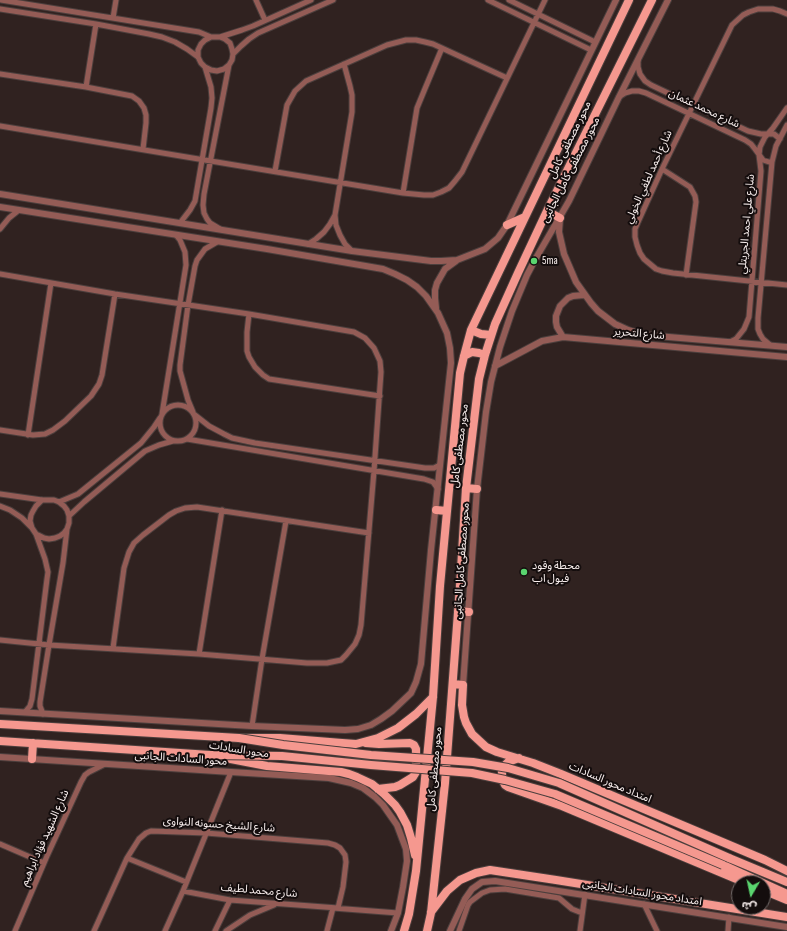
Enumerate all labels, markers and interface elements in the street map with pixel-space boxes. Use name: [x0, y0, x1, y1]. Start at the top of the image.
street label: شارع محمد عثمان: [666, 87, 742, 131]
street label: محور مصطفى كامل: [546, 99, 594, 181]
street label: محور مصطفى كامل الجانبى: [539, 115, 603, 225]
street label: شارع أحمد لطفي الخولي: [622, 128, 676, 226]
street label: شارع علي احمد الجريتلي: [736, 174, 758, 274]
place label: 5ma: [542, 254, 558, 268]
marker: 5ma: [529, 256, 539, 266]
street label: شارع التحرير: [613, 325, 665, 343]
street label: محور مصطفى كامل: [448, 403, 472, 489]
street label: محور مصطفى كامل الجانبى: [451, 502, 473, 620]
place label: محطة وقود فيول اب: [532, 559, 580, 585]
marker: محطة وقود فيول اب: [519, 567, 529, 577]
street label: محور مصطفى كامل: [425, 726, 445, 812]
street label: محور السادات: [208, 739, 270, 761]
street label: محور السادات الجانبى: [134, 749, 228, 769]
street label: امتداد محور السادات: [567, 760, 653, 806]
street label: شارع الشهيد فؤاد ابراهيم: [18, 788, 72, 888]
street label: شارع الشيخ حسونه النواوى: [162, 814, 276, 836]
north arrow: [731, 875, 771, 915]
street label: امتداد محور السادات الجانبى: [581, 877, 703, 909]
street label: شارع محمد لطيف: [220, 881, 298, 901]
text: ش: [741, 899, 758, 914]

